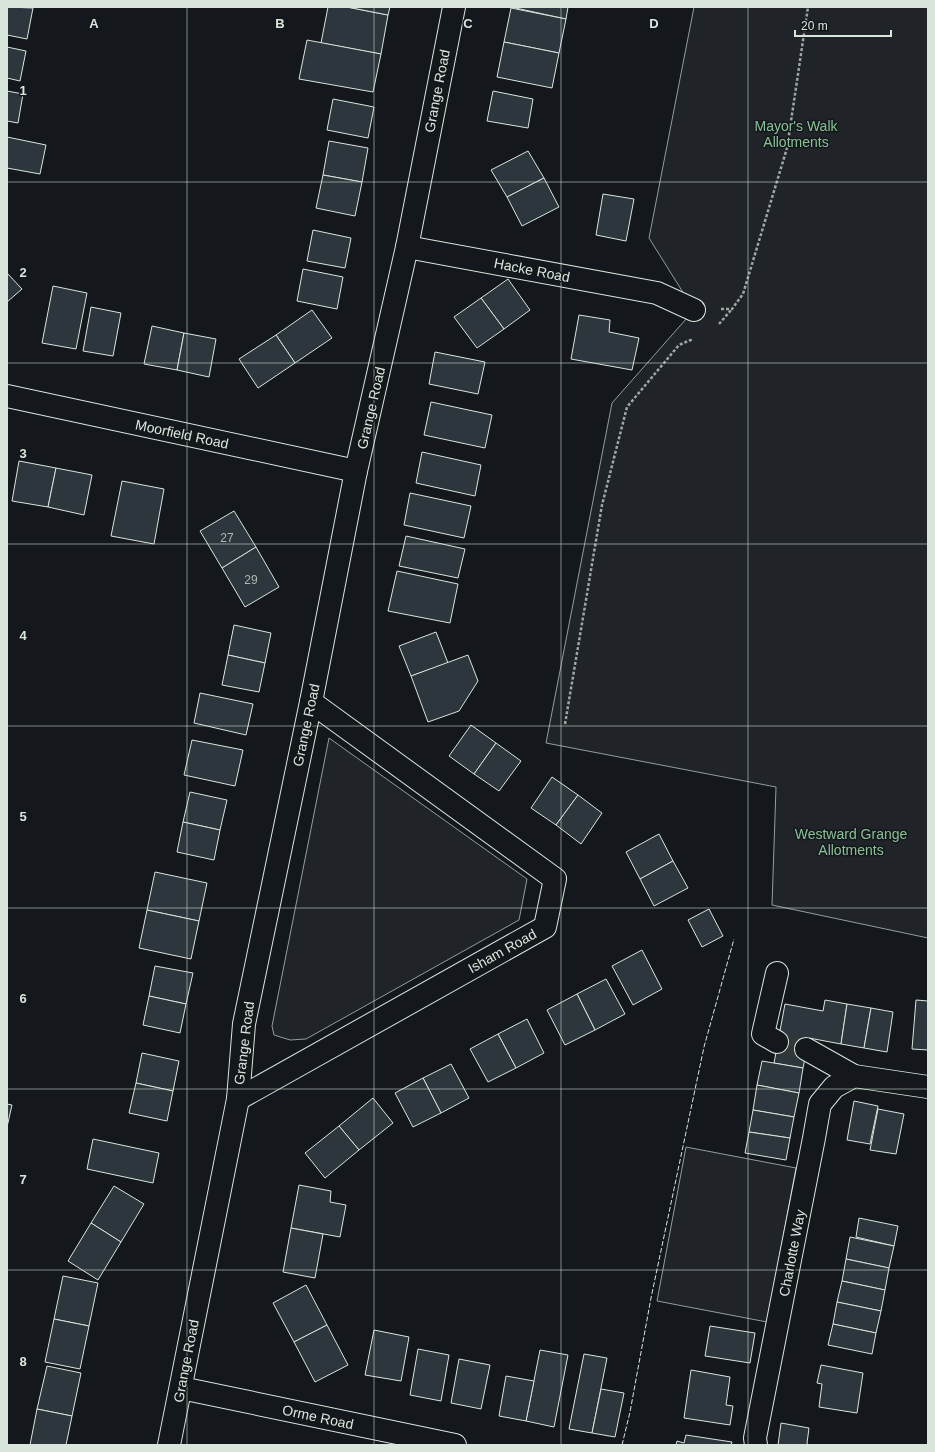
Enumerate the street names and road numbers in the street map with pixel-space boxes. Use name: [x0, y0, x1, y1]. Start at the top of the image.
street label: Grange Road: [421, 48, 453, 134]
street label: Hacke Road: [493, 255, 571, 285]
street label: Grange Road: [354, 365, 388, 451]
street label: Moorfield Road: [134, 416, 230, 452]
street label: Grange Road: [289, 682, 323, 768]
street label: Isham Road: [465, 926, 539, 976]
street label: Grange Road: [231, 1000, 257, 1086]
street label: Charlotte Way: [776, 1208, 808, 1298]
street label: Grange Road: [170, 1318, 202, 1404]
street label: Orme Road: [281, 1402, 355, 1432]

